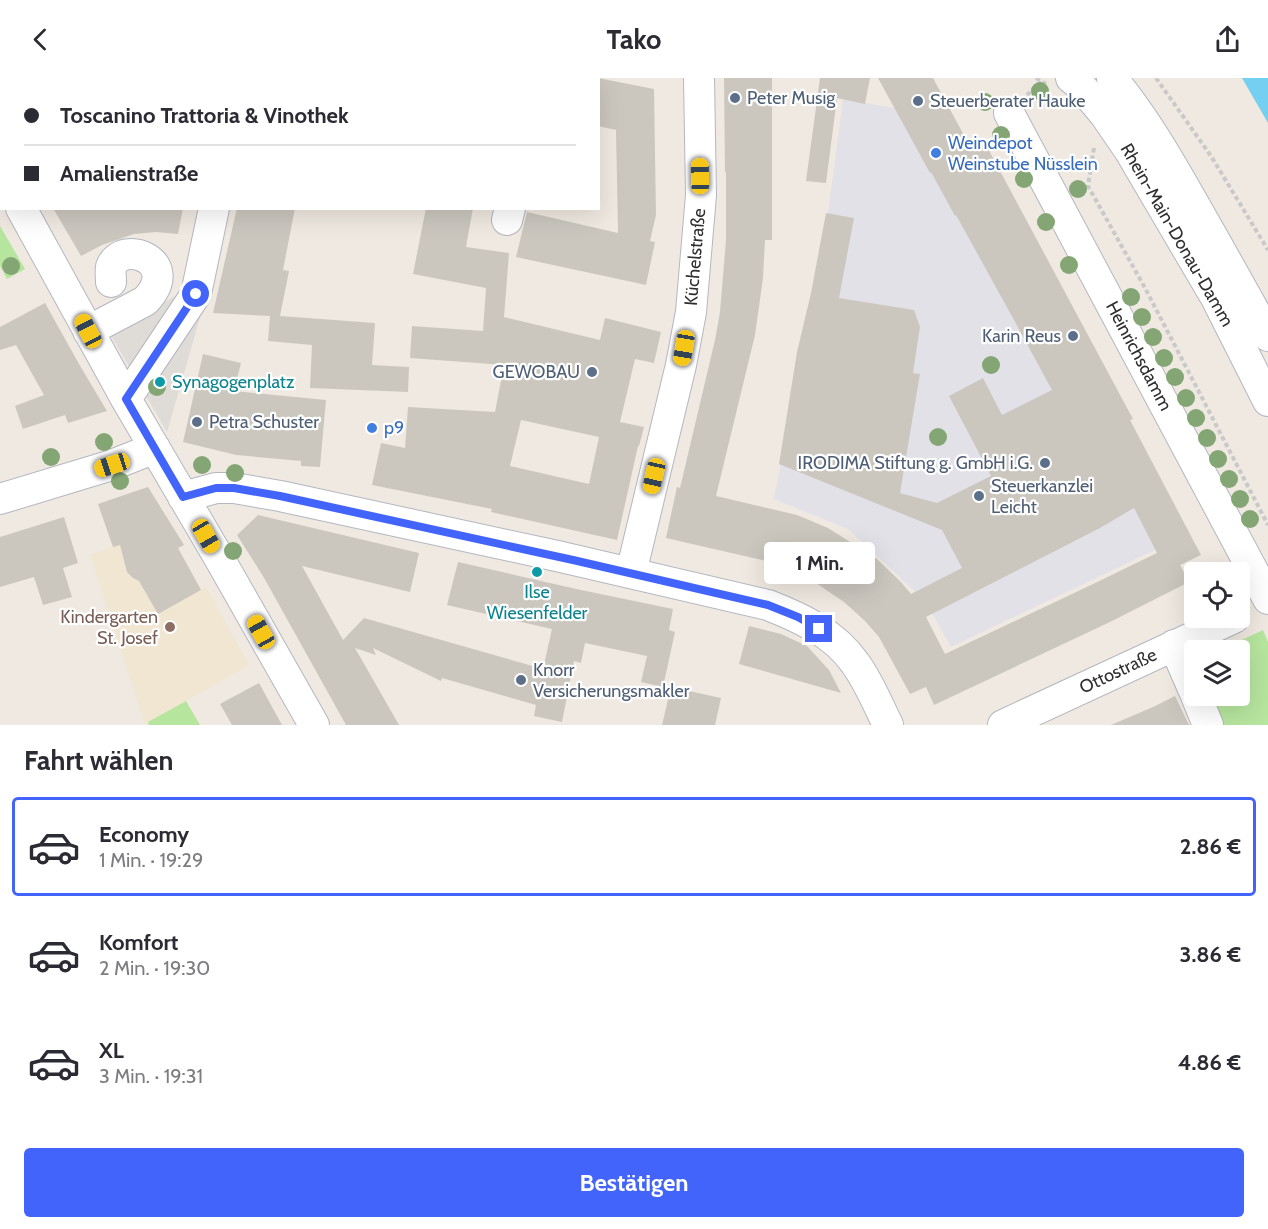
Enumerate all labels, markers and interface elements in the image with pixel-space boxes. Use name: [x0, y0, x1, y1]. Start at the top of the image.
icon: back: [24, 23, 57, 56]
text: Tako: [607, 23, 661, 56]
icon: share: [1211, 23, 1244, 56]
place label: Peter Musig: [747, 87, 836, 109]
place label: Steuerberater Hauke: [930, 90, 1085, 112]
marker: Peter Musig: [728, 91, 742, 105]
marker: Steuerberater Hauke: [911, 94, 925, 108]
text: Toscanino Trattoria & Vinothek: [60, 102, 349, 129]
place label: Weindepot Weinstube Nüsslein: [948, 132, 1098, 175]
street label: Rhein-Main-Donau-Damm: [1116, 140, 1238, 330]
marker: Weindepot Weinstube Nüsslein: [929, 146, 943, 160]
car: [691, 158, 709, 194]
text: Amalienstraße: [60, 160, 198, 187]
street label: Küchelstraße: [680, 207, 710, 307]
route start: [182, 280, 209, 307]
street label: Heinrichsdamm: [1101, 298, 1177, 414]
car: [72, 311, 104, 351]
place label: Karin Reus: [982, 325, 1061, 347]
car: [672, 329, 696, 367]
marker: Karin Reus: [1066, 329, 1080, 343]
place label: GEWOBAU: [493, 361, 580, 383]
marker: GEWOBAU: [585, 365, 599, 379]
place label: Synagogenplatz: [172, 371, 295, 393]
marker: Synagogenplatz: [153, 375, 167, 389]
place label: Petra Schuster: [209, 411, 319, 433]
marker: Petra Schuster: [190, 415, 204, 429]
place label: p9: [384, 417, 404, 439]
marker: p9: [365, 421, 379, 435]
car: [92, 451, 132, 479]
place label: IRODIMA Stiftung g. GmbH i.G.: [798, 452, 1033, 474]
car: [641, 456, 667, 496]
marker: IRODIMA Stiftung g. GmbH i.G.: [1038, 456, 1052, 470]
place label: Steuerkanzlei Leicht: [991, 475, 1093, 518]
marker: Steuerkanzlei Leicht: [972, 489, 986, 503]
car: [189, 516, 223, 556]
callout: 1 Min.: [764, 542, 874, 584]
text: 1 Min.: [795, 551, 844, 575]
map controls: [1184, 562, 1250, 706]
button: locate: [1184, 562, 1250, 628]
marker: Ilse Wiesenfelder: [530, 565, 544, 579]
place label: Ilse Wiesenfelder: [487, 581, 588, 624]
place label: Kindergarten St. Josef: [60, 606, 158, 649]
car: [244, 612, 278, 652]
route end: [805, 615, 832, 642]
marker: Kindergarten St. Josef: [163, 620, 177, 634]
button: layers: [1184, 640, 1250, 706]
street label: Ottostraße: [1076, 643, 1160, 699]
place label: Knorr Versicherungsmakler: [533, 659, 690, 702]
marker: Knorr Versicherungsmakler: [514, 673, 528, 687]
text: Fahrt wählen: [24, 744, 173, 777]
icon: car: [27, 820, 81, 874]
text: Economy: [99, 821, 189, 848]
text: 2.86 €: [1180, 833, 1241, 860]
text: 1 Min. · 19:29: [99, 848, 203, 872]
icon: car: [27, 928, 81, 982]
text: Komfort: [99, 929, 178, 956]
text: 3.86 €: [1180, 941, 1241, 968]
text: 2 Min. · 19:30: [99, 956, 210, 980]
icon: car: [27, 1036, 81, 1090]
text: XL: [99, 1037, 124, 1064]
text: 4.86 €: [1178, 1049, 1241, 1076]
text: 3 Min. · 19:31: [99, 1064, 203, 1088]
button: Bestätigen: [24, 1148, 1244, 1217]

